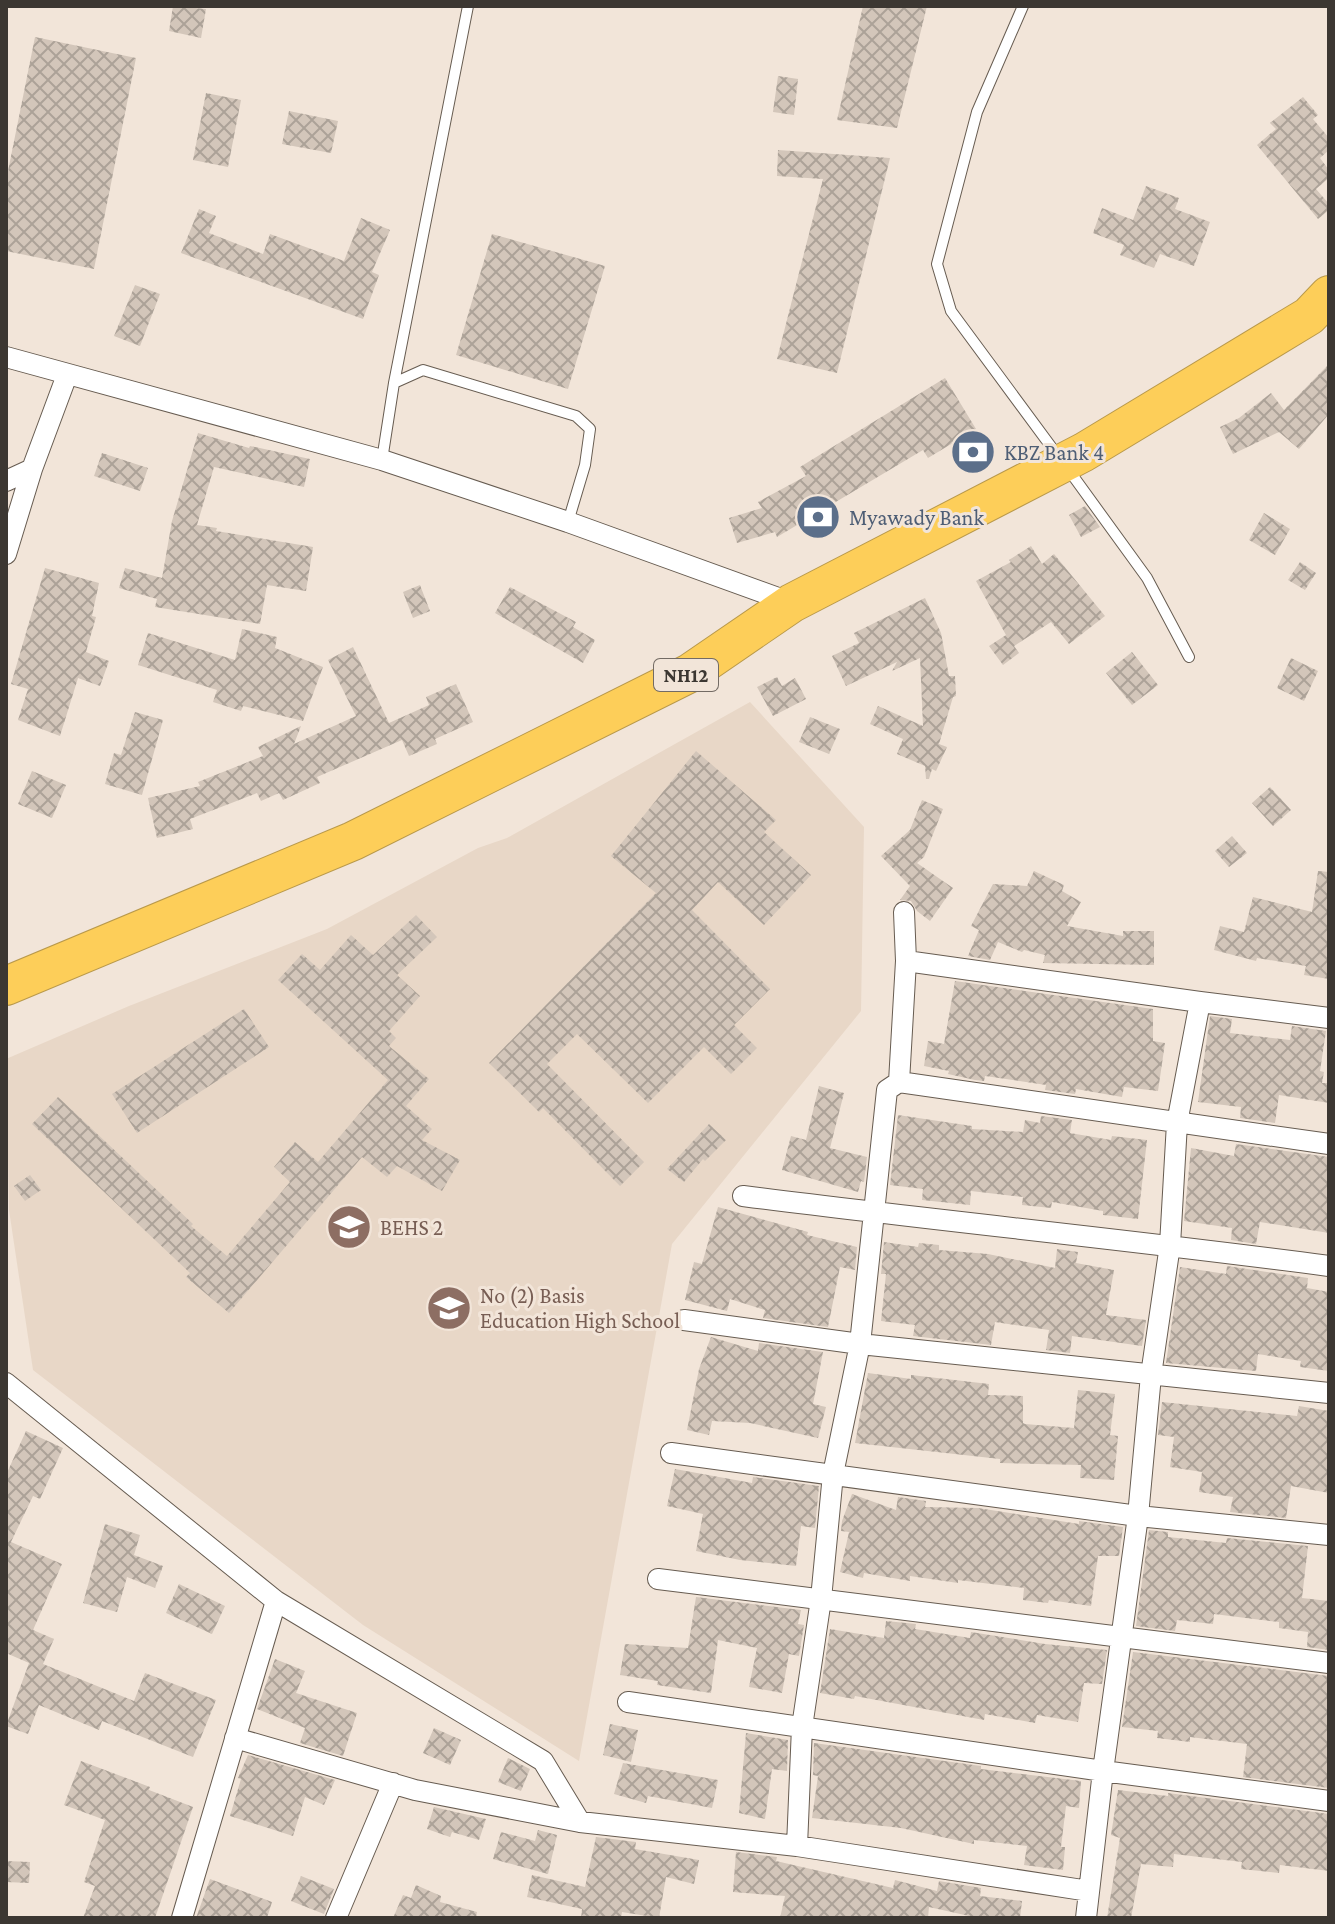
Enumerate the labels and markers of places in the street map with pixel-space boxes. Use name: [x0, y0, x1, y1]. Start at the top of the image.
bank icon: KBZ Bank 4: [949, 428, 997, 476]
place label: KBZ Bank 4: [1004, 440, 1104, 465]
bank icon: Myawady Bank: [794, 493, 842, 541]
place label: Myawady Bank: [849, 505, 984, 530]
school or university icon: BEHS 2: [325, 1203, 373, 1251]
place label: BEHS 2: [380, 1215, 443, 1240]
place label: No (2) Basis Education High School: [480, 1283, 680, 1333]
school or university icon: No (2) Basis Education High School: [425, 1284, 473, 1332]

